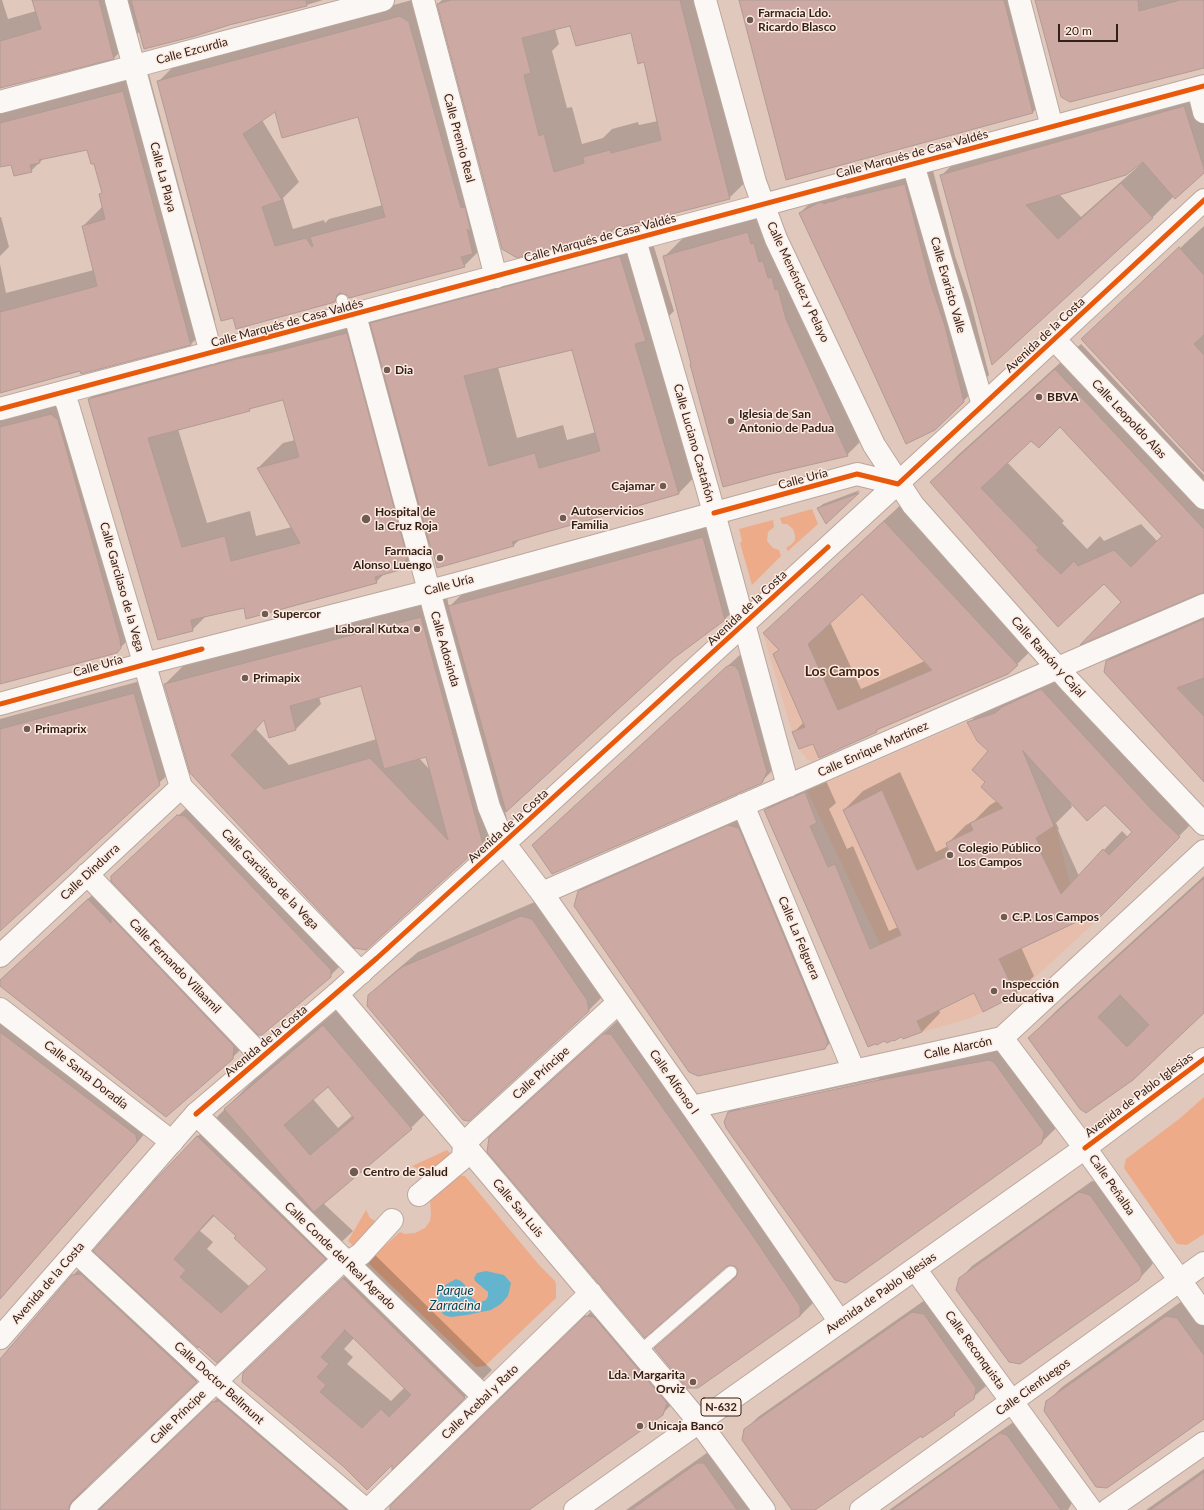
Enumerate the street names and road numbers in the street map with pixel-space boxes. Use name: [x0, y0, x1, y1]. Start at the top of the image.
street label: Calle Ezcurdia: [155, 35, 229, 67]
street label: Calle Premio Real: [440, 92, 478, 184]
street label: Calle Marqués de Casa Valdés: [834, 127, 990, 181]
street label: Calle La Playa: [147, 140, 179, 214]
street label: Calle Marqués de Casa Valdés: [522, 211, 678, 265]
street label: Calle Menéndez y Pelayo: [764, 219, 832, 345]
street label: Calle Evaristo Valle: [927, 235, 969, 335]
street label: Avenida de la Costa: [1002, 294, 1088, 376]
street label: Calle Marqués de Casa Valdés: [209, 296, 365, 350]
street label: Calle Leopoldo Alas: [1089, 376, 1169, 462]
street label: Calle Luciano Castañón: [670, 382, 718, 504]
street label: Calle Uría: [777, 465, 829, 493]
street label: Calle Garcilaso de la Vega: [97, 521, 147, 653]
street label: Avenida de la Costa: [704, 567, 790, 649]
street label: Calle Uría: [423, 571, 475, 599]
street label: Calle Adosinda: [427, 610, 463, 688]
street label: Calle Ramón y Cajal: [1008, 614, 1088, 700]
street label: Calle Uría: [72, 652, 124, 680]
street label: Calle Enrique Martínez: [815, 718, 931, 780]
street label: Avenida de la Costa: [465, 786, 551, 866]
street label: Calle Garcilaso de la Vega: [218, 826, 322, 932]
street label: Calle Dindurra: [57, 841, 123, 903]
street label: Calle La Felguera: [775, 894, 823, 982]
street label: Calle Fernando Villaamil: [126, 916, 224, 1016]
street label: Avenida de la Costa: [222, 1002, 310, 1080]
street label: Calle Alarcón: [923, 1034, 993, 1062]
street label: Calle Santa Doradía: [41, 1038, 131, 1112]
street label: Calle Príncipe: [510, 1044, 572, 1102]
street label: Calle Alfonso I: [646, 1047, 702, 1117]
street label: Avenida de Pablo Iglesias: [1082, 1050, 1196, 1140]
street label: Calle Peñalba: [1086, 1152, 1138, 1218]
street label: Calle San Luis: [489, 1176, 547, 1240]
street label: Calle Conde del Real Agrado: [281, 1199, 399, 1313]
street label: Avenida de la Costa: [9, 1239, 87, 1327]
street label: Avenida de Pablo Iglesias: [823, 1249, 939, 1337]
street label: Calle Reconquista: [942, 1308, 1008, 1392]
street label: Calle Doctor Bellmunt: [171, 1339, 267, 1427]
street label: Calle Cienfuegos: [993, 1355, 1073, 1419]
street label: Calle Acebal y Rato: [439, 1362, 521, 1442]
street label: Calle Príncipe: [147, 1387, 209, 1447]
road number: N-632: [701, 1398, 741, 1416]

